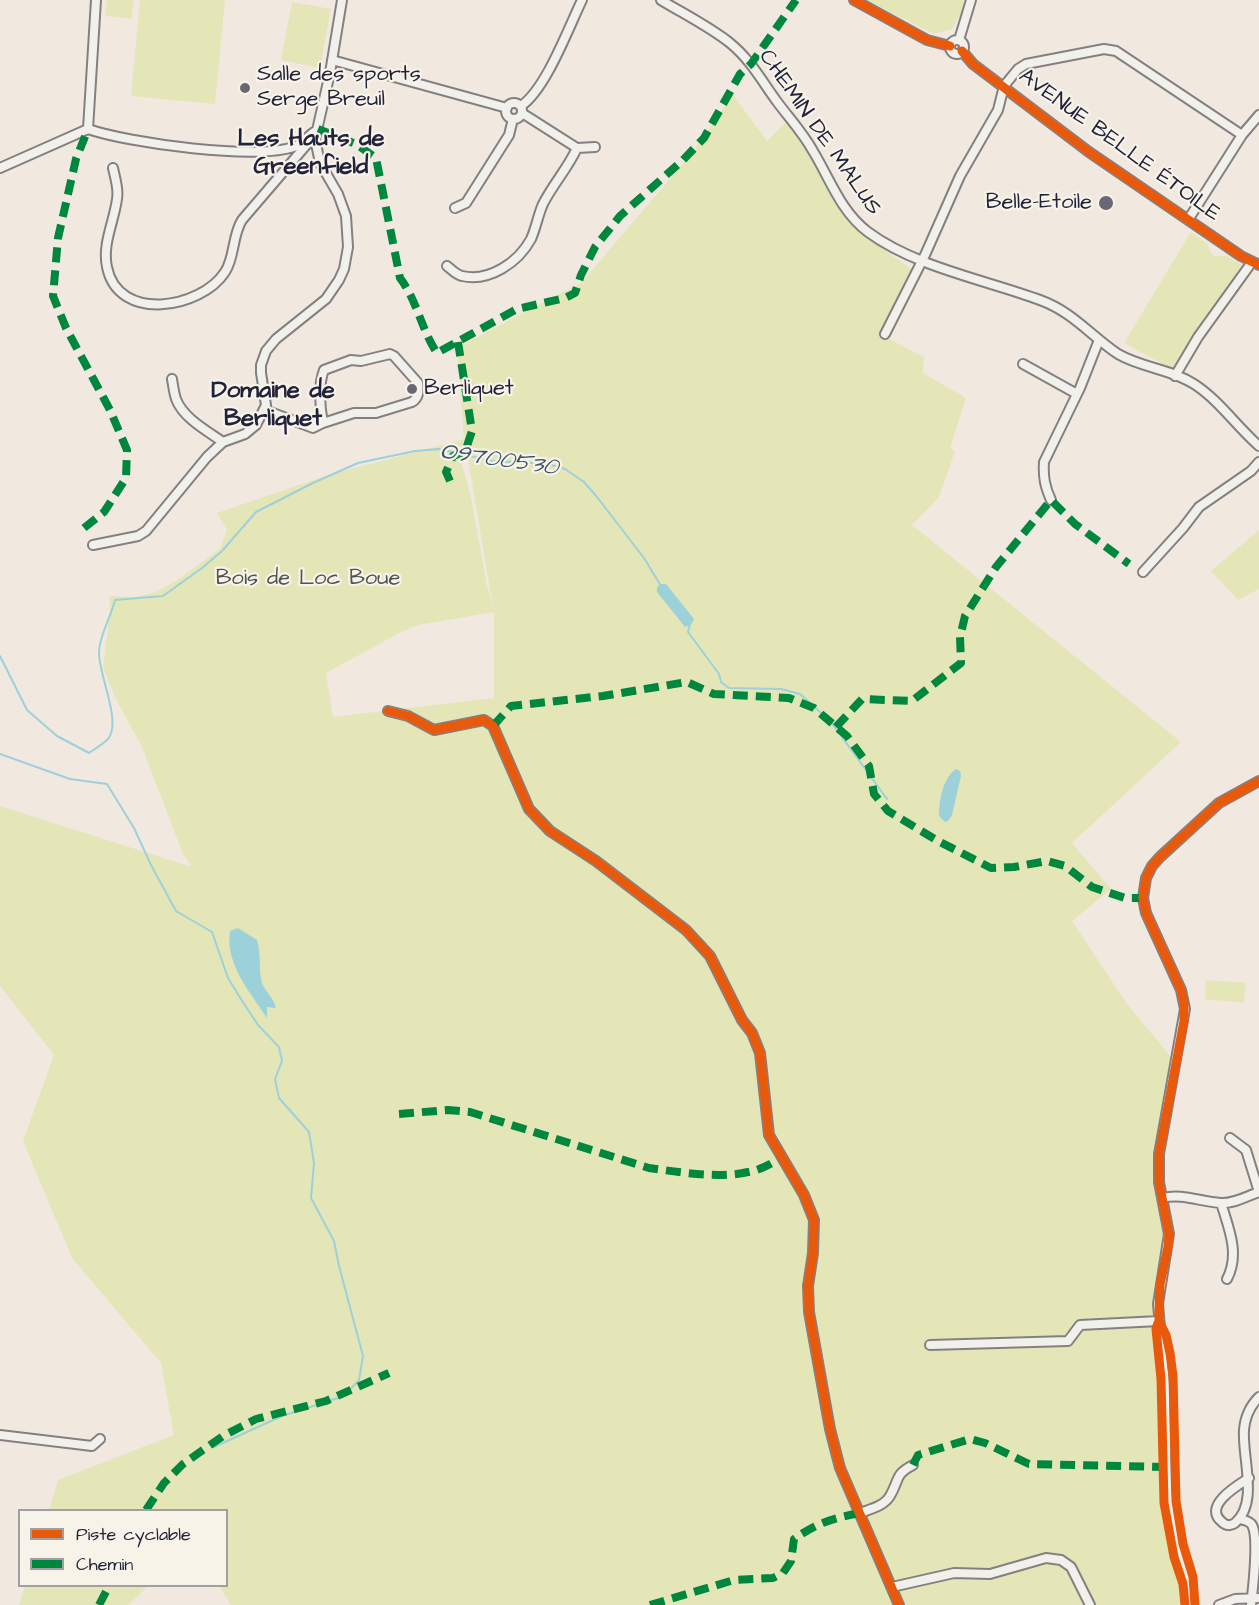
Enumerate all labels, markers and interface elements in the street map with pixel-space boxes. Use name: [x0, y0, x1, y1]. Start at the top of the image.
street label: CHEMIN DE MALUS: [752, 45, 886, 221]
place label: Salle des sports Serge Breuil: [257, 62, 421, 113]
street label: AVENUE BELLE ÉTOILE: [1013, 64, 1225, 228]
marker: Salle des sports Serge Breuil: [238, 81, 252, 95]
district label: Les Hauts de Greenfield: [238, 126, 384, 182]
place label: Belle-Etoile: [986, 190, 1092, 216]
marker: Belle-Etoile: [1097, 194, 1115, 212]
place label: Berliquet: [424, 376, 514, 402]
district label: Domaine de Berliquet: [211, 378, 335, 434]
marker: Berliquet: [405, 382, 419, 396]
water label: O9700530: [438, 438, 560, 484]
park label: Bois de Loc Boue: [216, 566, 400, 592]
legend: [18, 1509, 228, 1587]
text: Piste cyclable: [76, 1522, 191, 1547]
text: Chemin: [76, 1552, 133, 1577]

